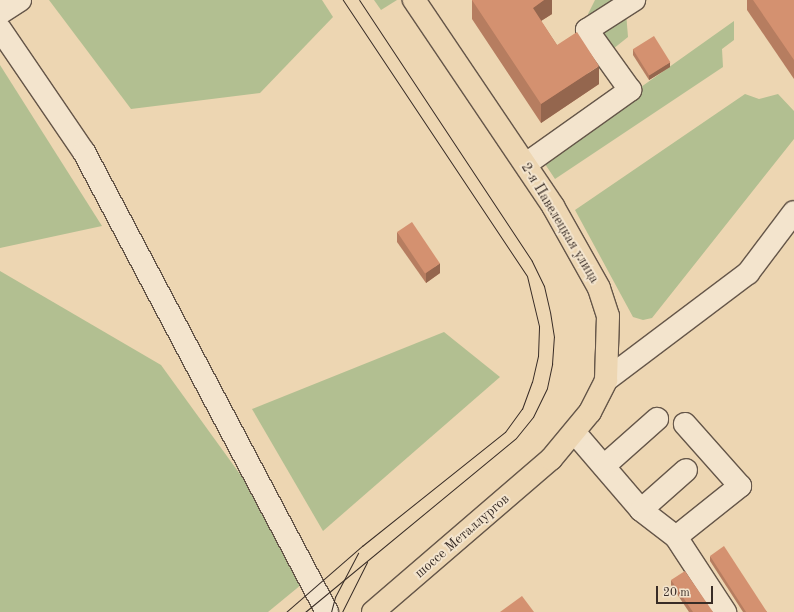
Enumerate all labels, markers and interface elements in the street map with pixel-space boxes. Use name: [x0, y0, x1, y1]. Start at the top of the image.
street label: 2-я Павелецкая улица: [517, 160, 603, 286]
street label: шоссе Металлургов: [411, 490, 513, 582]
scale bar: [658, 578, 715, 604]
text: 20 m: [663, 587, 690, 599]

